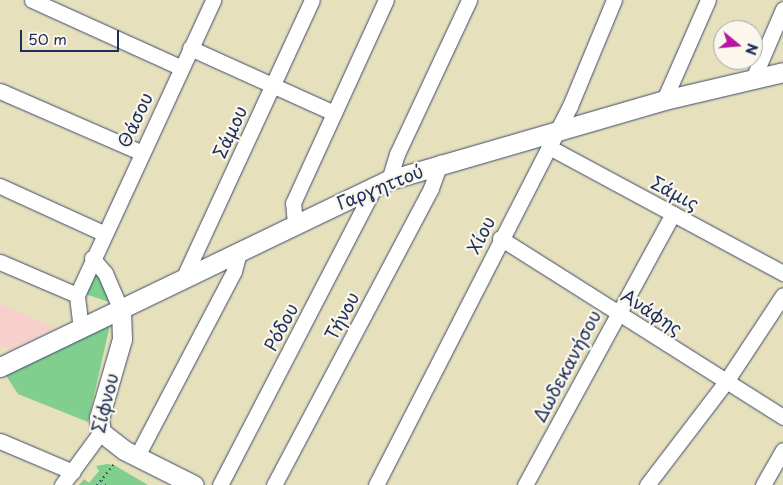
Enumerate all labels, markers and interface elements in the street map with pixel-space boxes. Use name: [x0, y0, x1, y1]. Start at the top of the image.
scale bar: [22, 20, 121, 52]
north arrow: [713, 20, 763, 70]
text: 50 m: [28, 27, 67, 50]
text: N: [740, 41, 764, 58]
street label: Θάσου: [113, 89, 157, 151]
street label: Σάμου: [209, 102, 251, 162]
street label: Γαργηττού: [334, 160, 426, 214]
street label: Σάμις: [647, 172, 703, 214]
street label: Χίου: [463, 213, 499, 257]
street label: Ανάφης: [618, 284, 686, 340]
street label: Τήνου: [320, 288, 364, 344]
street label: Ρόδου: [259, 299, 303, 355]
street label: Δωδεκανήσου: [528, 306, 606, 426]
street label: Σίφνου: [87, 371, 123, 435]

